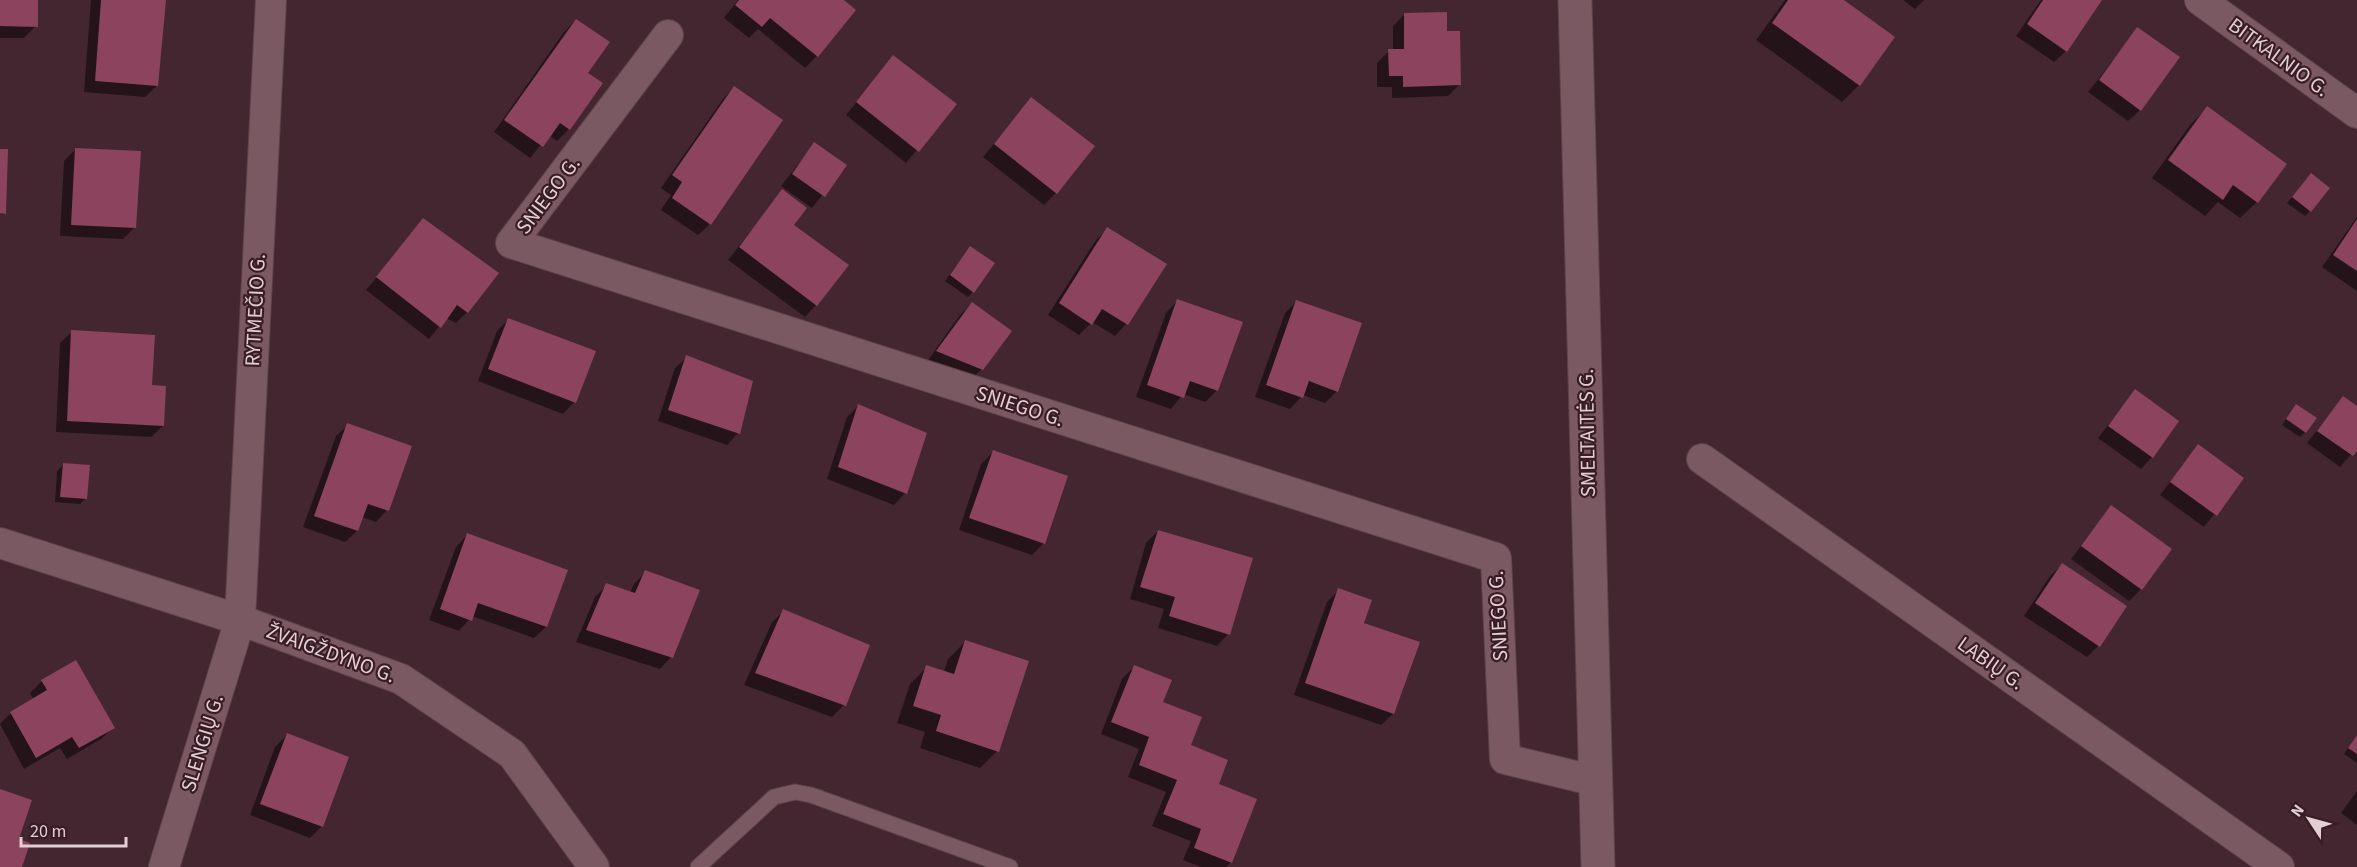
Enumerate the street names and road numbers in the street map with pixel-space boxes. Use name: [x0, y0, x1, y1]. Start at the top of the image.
street label: BITKALNIO G.: [2222, 10, 2336, 104]
street label: SNIEGO G.: [509, 150, 587, 240]
street label: RYTMEČIO G.: [237, 253, 273, 367]
street label: SMELTAITĖS G.: [1571, 368, 1603, 498]
street label: SNIEGO G.: [972, 378, 1068, 434]
street label: SNIEGO G.: [1481, 570, 1515, 662]
street label: ŽVAIGŽDYNO G.: [262, 616, 400, 690]
street label: LABIŲ G.: [1951, 629, 2031, 697]
street label: SLENGIŲ G.: [173, 691, 231, 795]

